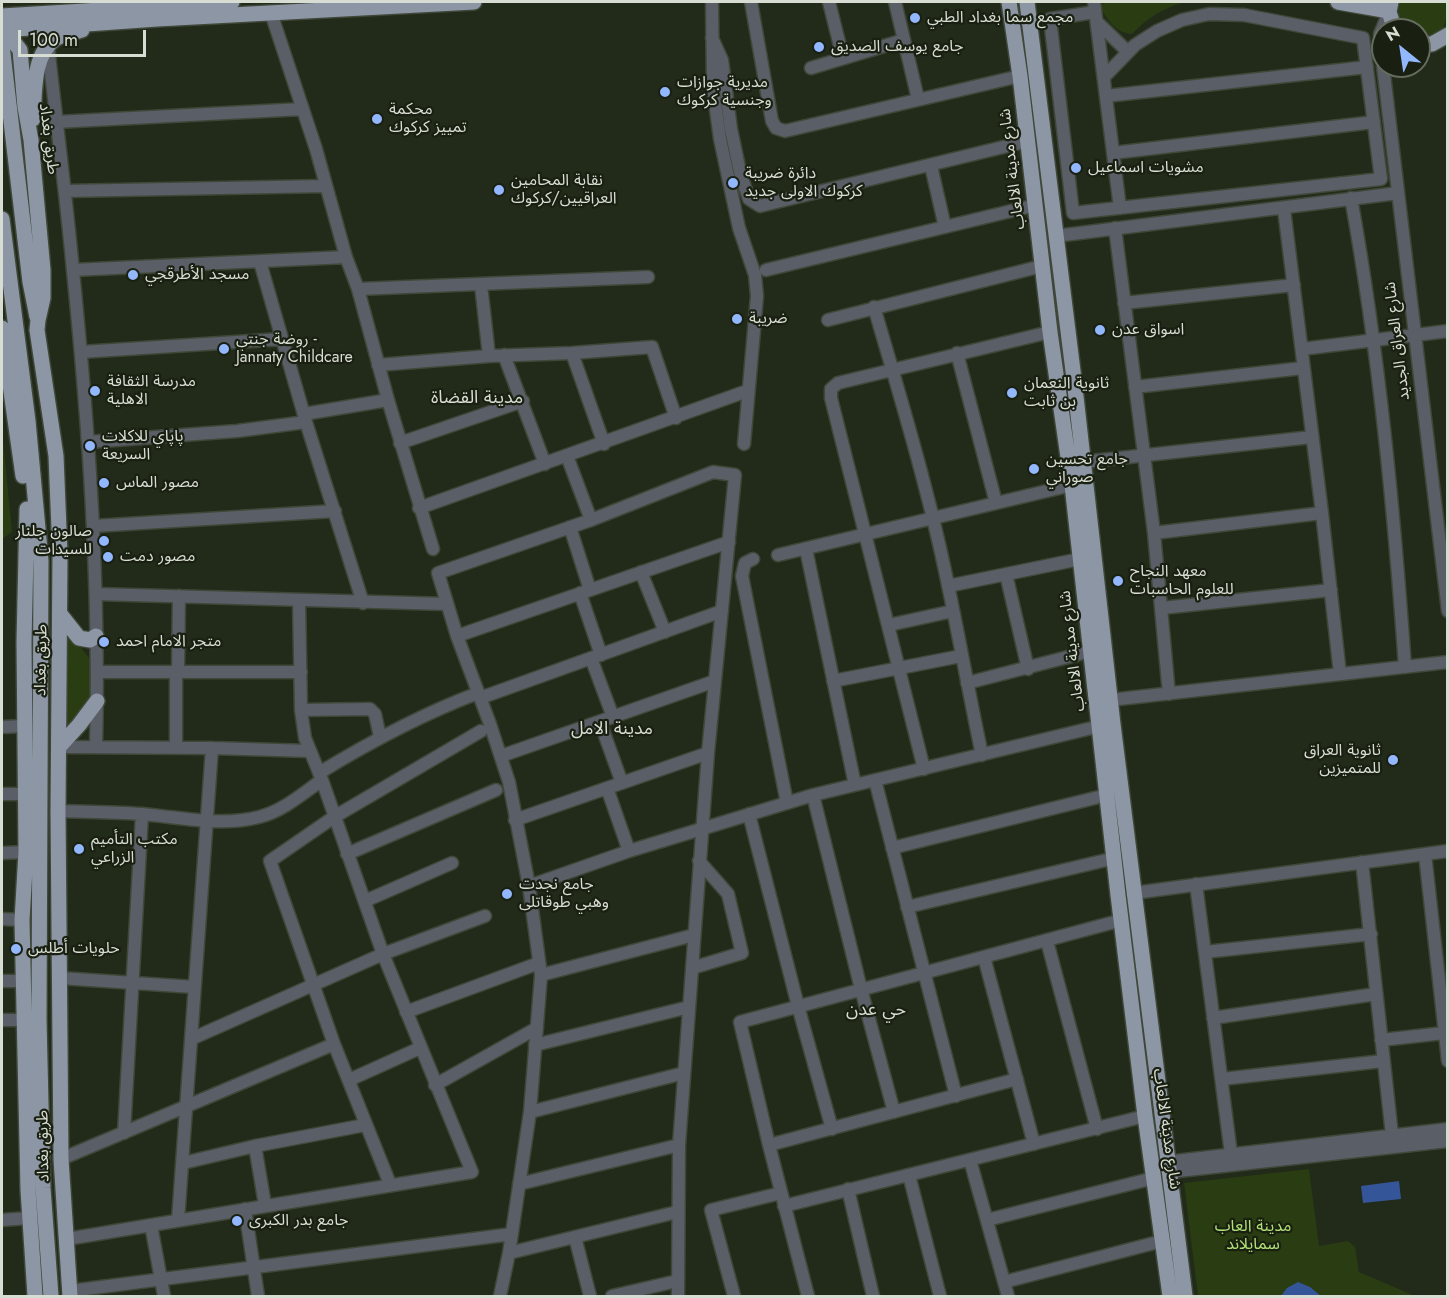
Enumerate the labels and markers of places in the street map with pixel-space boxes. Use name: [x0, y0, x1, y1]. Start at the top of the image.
place label: مجمع سما بغداد الطبي: [927, 8, 1073, 28]
marker: مجمع سما بغداد الطبي: [908, 11, 922, 25]
place label: جامع يوسف الصديق: [831, 37, 963, 57]
marker: جامع يوسف الصديق: [812, 40, 826, 54]
place label: مديرية جوازات وجنسية كركوك: [677, 73, 772, 111]
marker: مديرية جوازات وجنسية كركوك: [658, 85, 672, 99]
place label: محكمة تمييز كركوك: [389, 100, 467, 138]
marker: محكمة تمييز كركوك: [370, 112, 384, 126]
place label: مشويات اسماعيل: [1088, 158, 1204, 178]
marker: مشويات اسماعيل: [1069, 161, 1083, 175]
place label: دائرة ضريبة كركوك الاولی جدید: [745, 164, 863, 202]
place label: نقابة المحامين العراقيين/كركوك: [511, 171, 617, 209]
marker: دائرة ضريبة كركوك الاولی جدید: [726, 176, 740, 190]
marker: نقابة المحامين العراقيين/كركوك: [492, 183, 506, 197]
place label: مسجد الأطرقجي: [145, 265, 249, 285]
marker: مسجد الأطرقجي: [126, 268, 140, 282]
place label: ضريبة: [749, 309, 787, 329]
marker: ضريبة: [730, 312, 744, 326]
place label: اسواق عدن: [1112, 320, 1184, 340]
marker: اسواق عدن: [1093, 323, 1107, 337]
place label: روضة جنتي - Jannaty Childcare: [236, 330, 353, 368]
marker: روضة جنتي - Jannaty Childcare: [217, 342, 231, 356]
place label: مدرسة الثقافة الاهلية: [107, 372, 196, 410]
place label: ثانوية النعمان بن ثابت: [1024, 374, 1109, 412]
marker: مدرسة الثقافة الاهلية: [88, 384, 102, 398]
marker: ثانوية النعمان بن ثابت: [1005, 386, 1019, 400]
place label: پاپاي للاكلات السريعة: [102, 427, 184, 465]
marker: پاپاي للاكلات السريعة: [83, 439, 97, 453]
place label: جامع تحسين صوراني: [1046, 450, 1128, 488]
marker: جامع تحسين صوراني: [1027, 462, 1041, 476]
place label: مصور الماس: [116, 473, 199, 493]
marker: مصور الماس: [97, 476, 111, 490]
place label: صالون جلنار للسيدات: [15, 522, 92, 560]
marker: صالون جلنار للسيدات: [97, 534, 111, 548]
place label: مصور دمت: [120, 547, 195, 567]
marker: مصور دمت: [101, 550, 115, 564]
place label: معهد النجاح للعلوم الحاسبات: [1130, 562, 1234, 600]
marker: معهد النجاح للعلوم الحاسبات: [1111, 574, 1125, 588]
place label: متجر الامام احمد: [116, 632, 221, 652]
marker: متجر الامام احمد: [97, 635, 111, 649]
place label: ثانوية العراق للمتميزين: [1304, 741, 1381, 779]
marker: ثانوية العراق للمتميزين: [1386, 753, 1400, 767]
place label: مكتب التأميم الزراعي: [91, 830, 178, 868]
marker: مكتب التأميم الزراعي: [72, 842, 86, 856]
place label: جامع نجدت وهبي طوقاتلى: [519, 875, 609, 913]
marker: جامع نجدت وهبي طوقاتلى: [500, 887, 514, 901]
place label: حلويات أطلس: [28, 939, 120, 959]
marker: حلويات أطلس: [9, 942, 23, 956]
place label: جامع بدر الكبرى: [249, 1211, 348, 1231]
marker: جامع بدر الكبرى: [230, 1214, 244, 1228]

